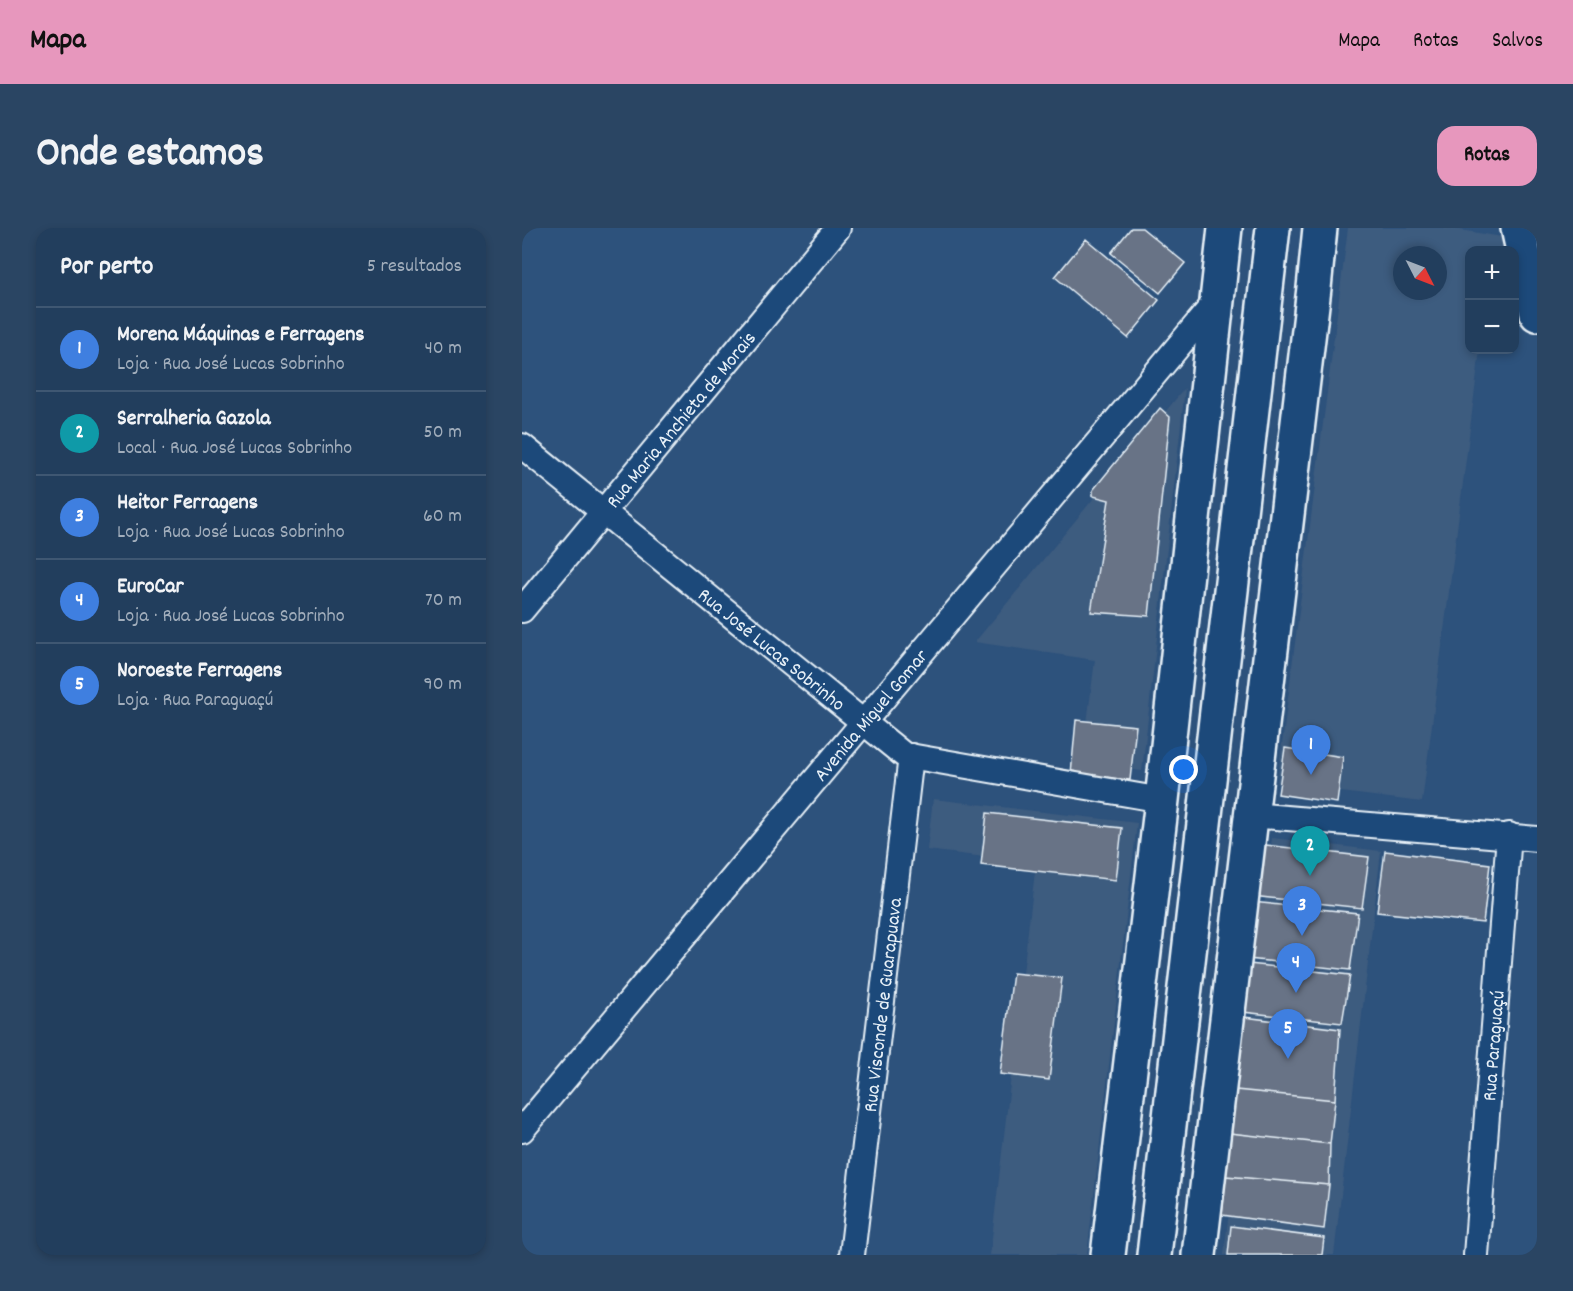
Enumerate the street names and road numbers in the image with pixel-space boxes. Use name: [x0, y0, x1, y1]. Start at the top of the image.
street label: Rua Maria Anchieta de Morais: [601, 326, 764, 515]
street label: Rua José Lucas Sobrinho: [691, 583, 850, 719]
street label: Avenida Miguel Gomar: [809, 644, 936, 789]
street label: Rua Visconde de Guarapuava: [858, 896, 911, 1114]
street label: Rua Paraguaçú: [1477, 989, 1514, 1102]

